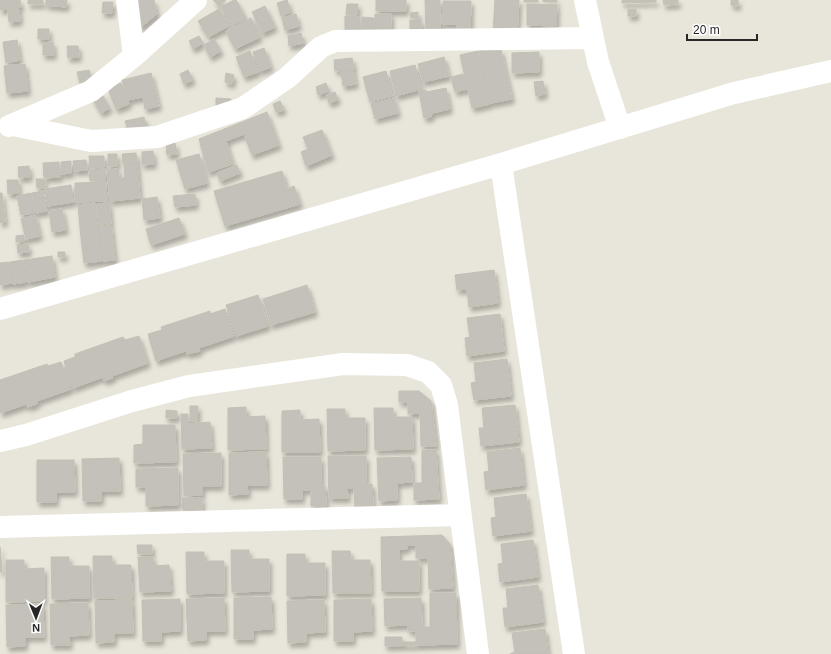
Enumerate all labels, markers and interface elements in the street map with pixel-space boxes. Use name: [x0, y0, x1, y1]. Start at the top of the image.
scale bar: [687, 16, 757, 42]
text: 20 m: [693, 23, 720, 37]
north arrow: [16, 598, 56, 638]
text: N: [32, 622, 40, 634]

